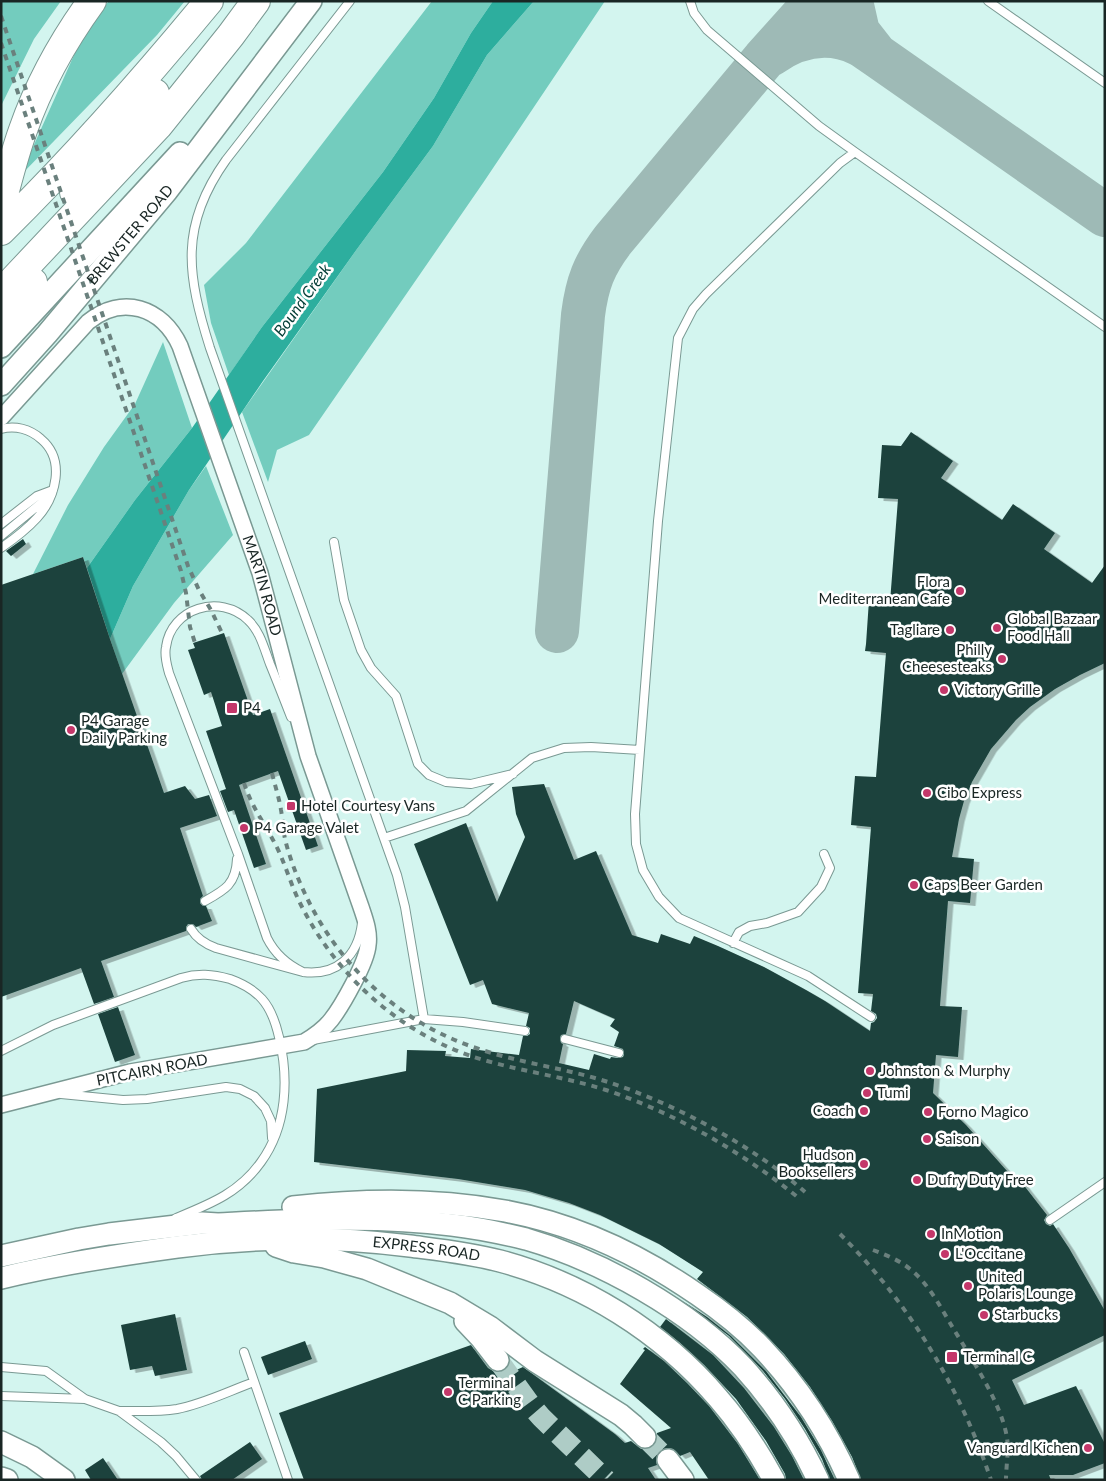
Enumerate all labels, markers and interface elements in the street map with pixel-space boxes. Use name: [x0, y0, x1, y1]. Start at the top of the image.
street label: BREWSTER ROAD: [82, 181, 176, 288]
water label: Bound Creek: [269, 259, 334, 340]
street label: MARTIN ROAD: [239, 533, 286, 638]
place label: Flora Mediterranean Cafe: [819, 572, 950, 607]
marker: Flora Mediterranean Cafe: [954, 585, 966, 597]
place label: Global Bazaar Food Hall: [1007, 609, 1098, 644]
place label: Tagliare: [890, 620, 940, 638]
marker: Global Bazaar Food Hall: [991, 622, 1003, 634]
marker: Tagliare: [944, 624, 956, 636]
place label: Philly Cheesesteaks: [902, 640, 992, 675]
marker: Philly Cheesesteaks: [996, 653, 1008, 665]
place label: Victory Grille: [954, 680, 1040, 698]
marker: Victory Grille: [938, 684, 950, 696]
place label: P4: [243, 698, 261, 716]
marker: P4: [225, 701, 239, 715]
place label: P4 Garage Daily Parking: [81, 711, 167, 746]
marker: P4 Garage Daily Parking: [65, 724, 77, 736]
place label: Cibo Express: [937, 783, 1022, 801]
marker: Cibo Express: [921, 787, 933, 799]
place label: Hotel Courtesy Vans: [301, 796, 435, 814]
marker: Hotel Courtesy Vans: [285, 800, 297, 812]
place label: P4 Garage Valet: [254, 818, 360, 836]
marker: P4 Garage Valet: [238, 822, 250, 834]
place label: Caps Beer Garden: [924, 875, 1043, 893]
marker: Caps Beer Garden: [908, 879, 920, 891]
street label: PITCAIRN ROAD: [95, 1049, 209, 1089]
place label: Johnston & Murphy: [880, 1061, 1011, 1079]
marker: Johnston & Murphy: [864, 1065, 876, 1077]
place label: Tumi: [877, 1083, 909, 1101]
marker: Tumi: [861, 1087, 873, 1099]
place label: Coach: [813, 1101, 854, 1119]
place label: Forno Magico: [938, 1102, 1029, 1120]
marker: Coach: [858, 1105, 870, 1117]
marker: Forno Magico: [922, 1106, 934, 1118]
place label: Saison: [937, 1129, 979, 1147]
marker: Saison: [921, 1133, 933, 1145]
place label: Hudson Booksellers: [778, 1145, 854, 1180]
marker: Hudson Booksellers: [858, 1158, 870, 1170]
place label: Dufry Duty Free: [927, 1170, 1034, 1188]
marker: Dufry Duty Free: [911, 1174, 923, 1186]
place label: InMotion: [941, 1224, 1002, 1242]
marker: InMotion: [925, 1228, 937, 1240]
street label: EXPRESS ROAD: [372, 1232, 482, 1264]
place label: L'Occitane: [955, 1244, 1023, 1262]
marker: L'Occitane: [939, 1248, 951, 1260]
place label: United Polaris Lounge: [978, 1267, 1074, 1302]
marker: United Polaris Lounge: [962, 1280, 974, 1292]
place label: Starbucks: [994, 1305, 1058, 1323]
marker: Starbucks: [978, 1309, 990, 1321]
place label: Terminal C: [963, 1347, 1033, 1365]
marker: Terminal C: [945, 1350, 959, 1364]
place label: Terminal C Parking: [458, 1373, 521, 1408]
marker: Terminal C Parking: [442, 1386, 454, 1398]
place label: Vanguard Kichen: [967, 1438, 1078, 1456]
marker: Vanguard Kichen: [1082, 1442, 1094, 1454]

